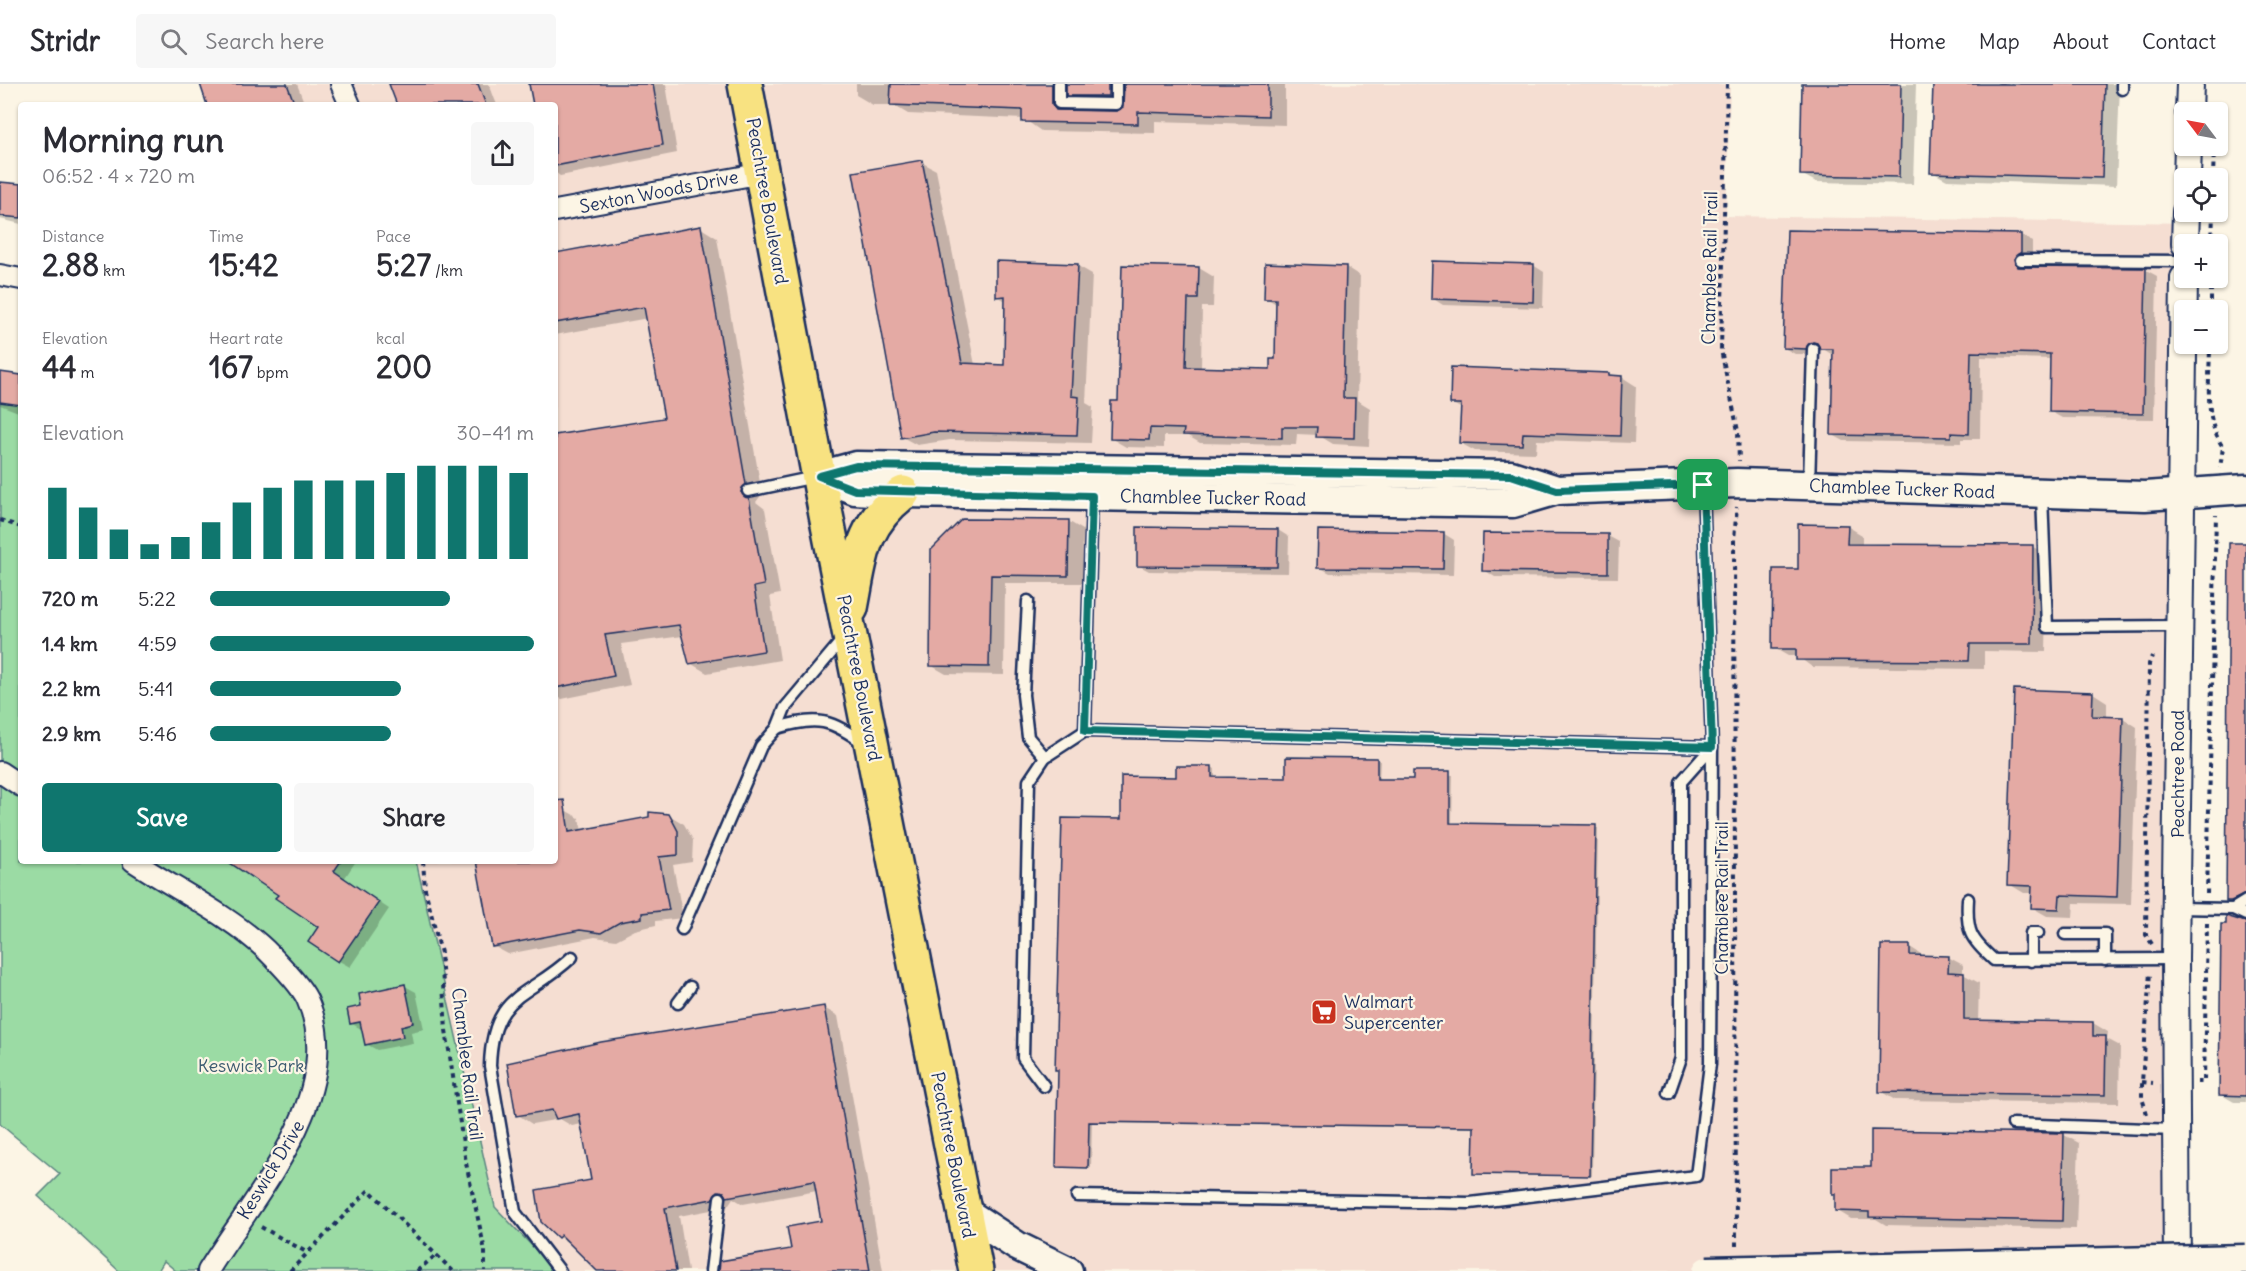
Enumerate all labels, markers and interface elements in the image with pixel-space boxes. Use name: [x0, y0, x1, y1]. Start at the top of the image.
search box: [136, 14, 556, 68]
text: Stridr: [30, 23, 100, 59]
icon: search: [157, 25, 190, 58]
text: Search here: [205, 27, 324, 55]
text: Home: [1889, 28, 1946, 55]
text: Map: [1979, 28, 2020, 55]
text: About: [2053, 28, 2109, 55]
text: Contact: [2142, 28, 2216, 55]
north arrow: [2174, 102, 2228, 156]
map controls: [2174, 102, 2228, 354]
street label: Peachtree Boulevard: [742, 116, 794, 286]
text: Morning run: [42, 119, 224, 161]
button: share: [471, 122, 534, 185]
text: 06:52 · 4 × 720 m: [42, 163, 195, 188]
street label: Sexton Woods Drive: [578, 165, 740, 218]
button: locate: [2174, 168, 2228, 222]
street label: Chamblee Rail Trail: [1697, 191, 1722, 345]
text: Distance: [42, 226, 104, 246]
text: Time: [209, 226, 244, 246]
text: Pace: [376, 226, 411, 246]
button: +: [2174, 234, 2228, 288]
text: 2.88: [42, 246, 99, 284]
text: 15:42: [209, 246, 279, 284]
text: 5:27: [376, 246, 431, 284]
text: km: [99, 260, 125, 280]
text: /km: [431, 260, 463, 280]
button: −: [2174, 300, 2228, 354]
text: Elevation: [42, 328, 108, 348]
text: Heart rate: [209, 328, 283, 348]
text: kcal: [376, 328, 405, 348]
text: 44: [42, 348, 77, 386]
text: 167: [209, 348, 253, 386]
text: 200: [376, 348, 432, 386]
text: m: [77, 362, 95, 382]
text: bpm: [253, 362, 289, 382]
text: Elevation: [42, 420, 124, 445]
text: 30–41 m: [457, 420, 534, 445]
pin: [1677, 459, 1728, 510]
icon: arrive: [1686, 468, 1719, 501]
street label: Chamblee Tucker Road: [1809, 474, 1996, 503]
street label: Chamblee Tucker Road: [1120, 484, 1307, 511]
text: 720 m: [42, 586, 98, 611]
text: 5:22: [138, 586, 176, 611]
street label: Peachtree Boulevard: [832, 593, 887, 763]
text: 1.4 km: [42, 631, 98, 656]
text: 4:59: [138, 631, 177, 656]
text: 2.2 km: [42, 676, 101, 701]
text: 5:41: [138, 676, 173, 701]
street label: Peachtree Road: [2166, 710, 2189, 838]
text: 2.9 km: [42, 721, 101, 746]
text: 5:46: [138, 721, 177, 746]
button: Save: [42, 783, 282, 852]
button: Share: [294, 783, 534, 852]
street label: Chamblee Rail Trail: [1710, 821, 1733, 975]
street label: Chamblee Rail Trail: [447, 986, 488, 1142]
place label: Walmart Supercenter: [1344, 990, 1444, 1034]
supermarket icon: Walmart Supercenter: [1309, 997, 1339, 1027]
park label: Keswick Park: [198, 1054, 304, 1077]
street label: Peachtree Boulevard: [926, 1070, 981, 1240]
street label: Keswick Drive: [232, 1116, 309, 1224]

